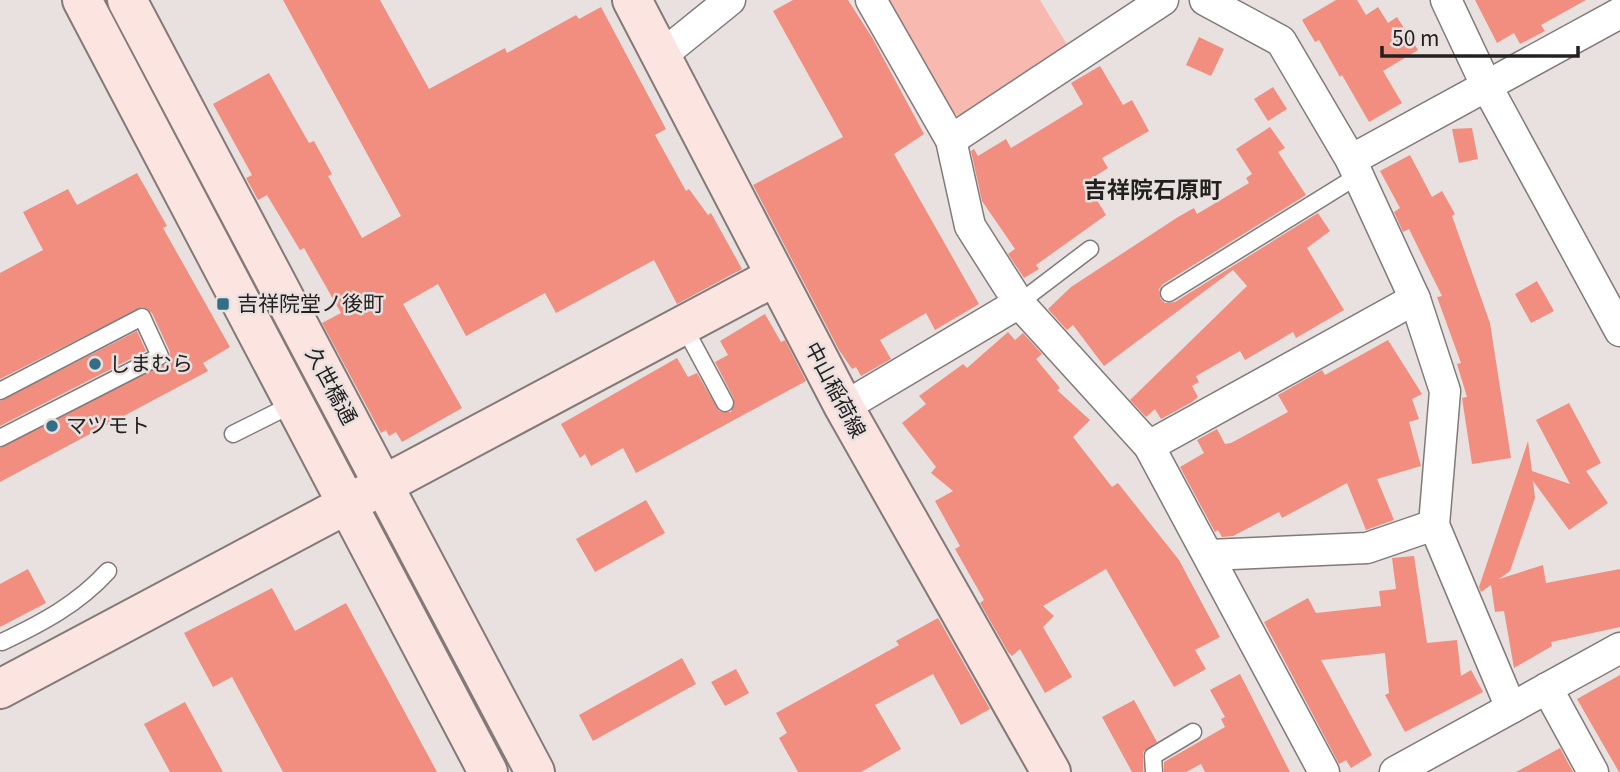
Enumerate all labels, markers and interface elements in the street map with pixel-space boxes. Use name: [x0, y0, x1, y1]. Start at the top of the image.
scale bar: [1382, 14, 1578, 58]
text: 50 m: [1392, 22, 1439, 52]
district label: 吉祥院石原町: [1084, 171, 1222, 205]
place label: 吉祥院堂ノ後町: [237, 287, 384, 317]
marker: 吉祥院堂ノ後町: [215, 296, 231, 312]
street label: 中山稲荷線: [799, 336, 875, 442]
street label: 久世橋通: [300, 341, 366, 429]
place label: しまむら: [109, 347, 193, 377]
marker: しまむら: [87, 356, 103, 372]
place label: マツモト: [66, 409, 150, 439]
marker: マツモト: [44, 418, 60, 434]

